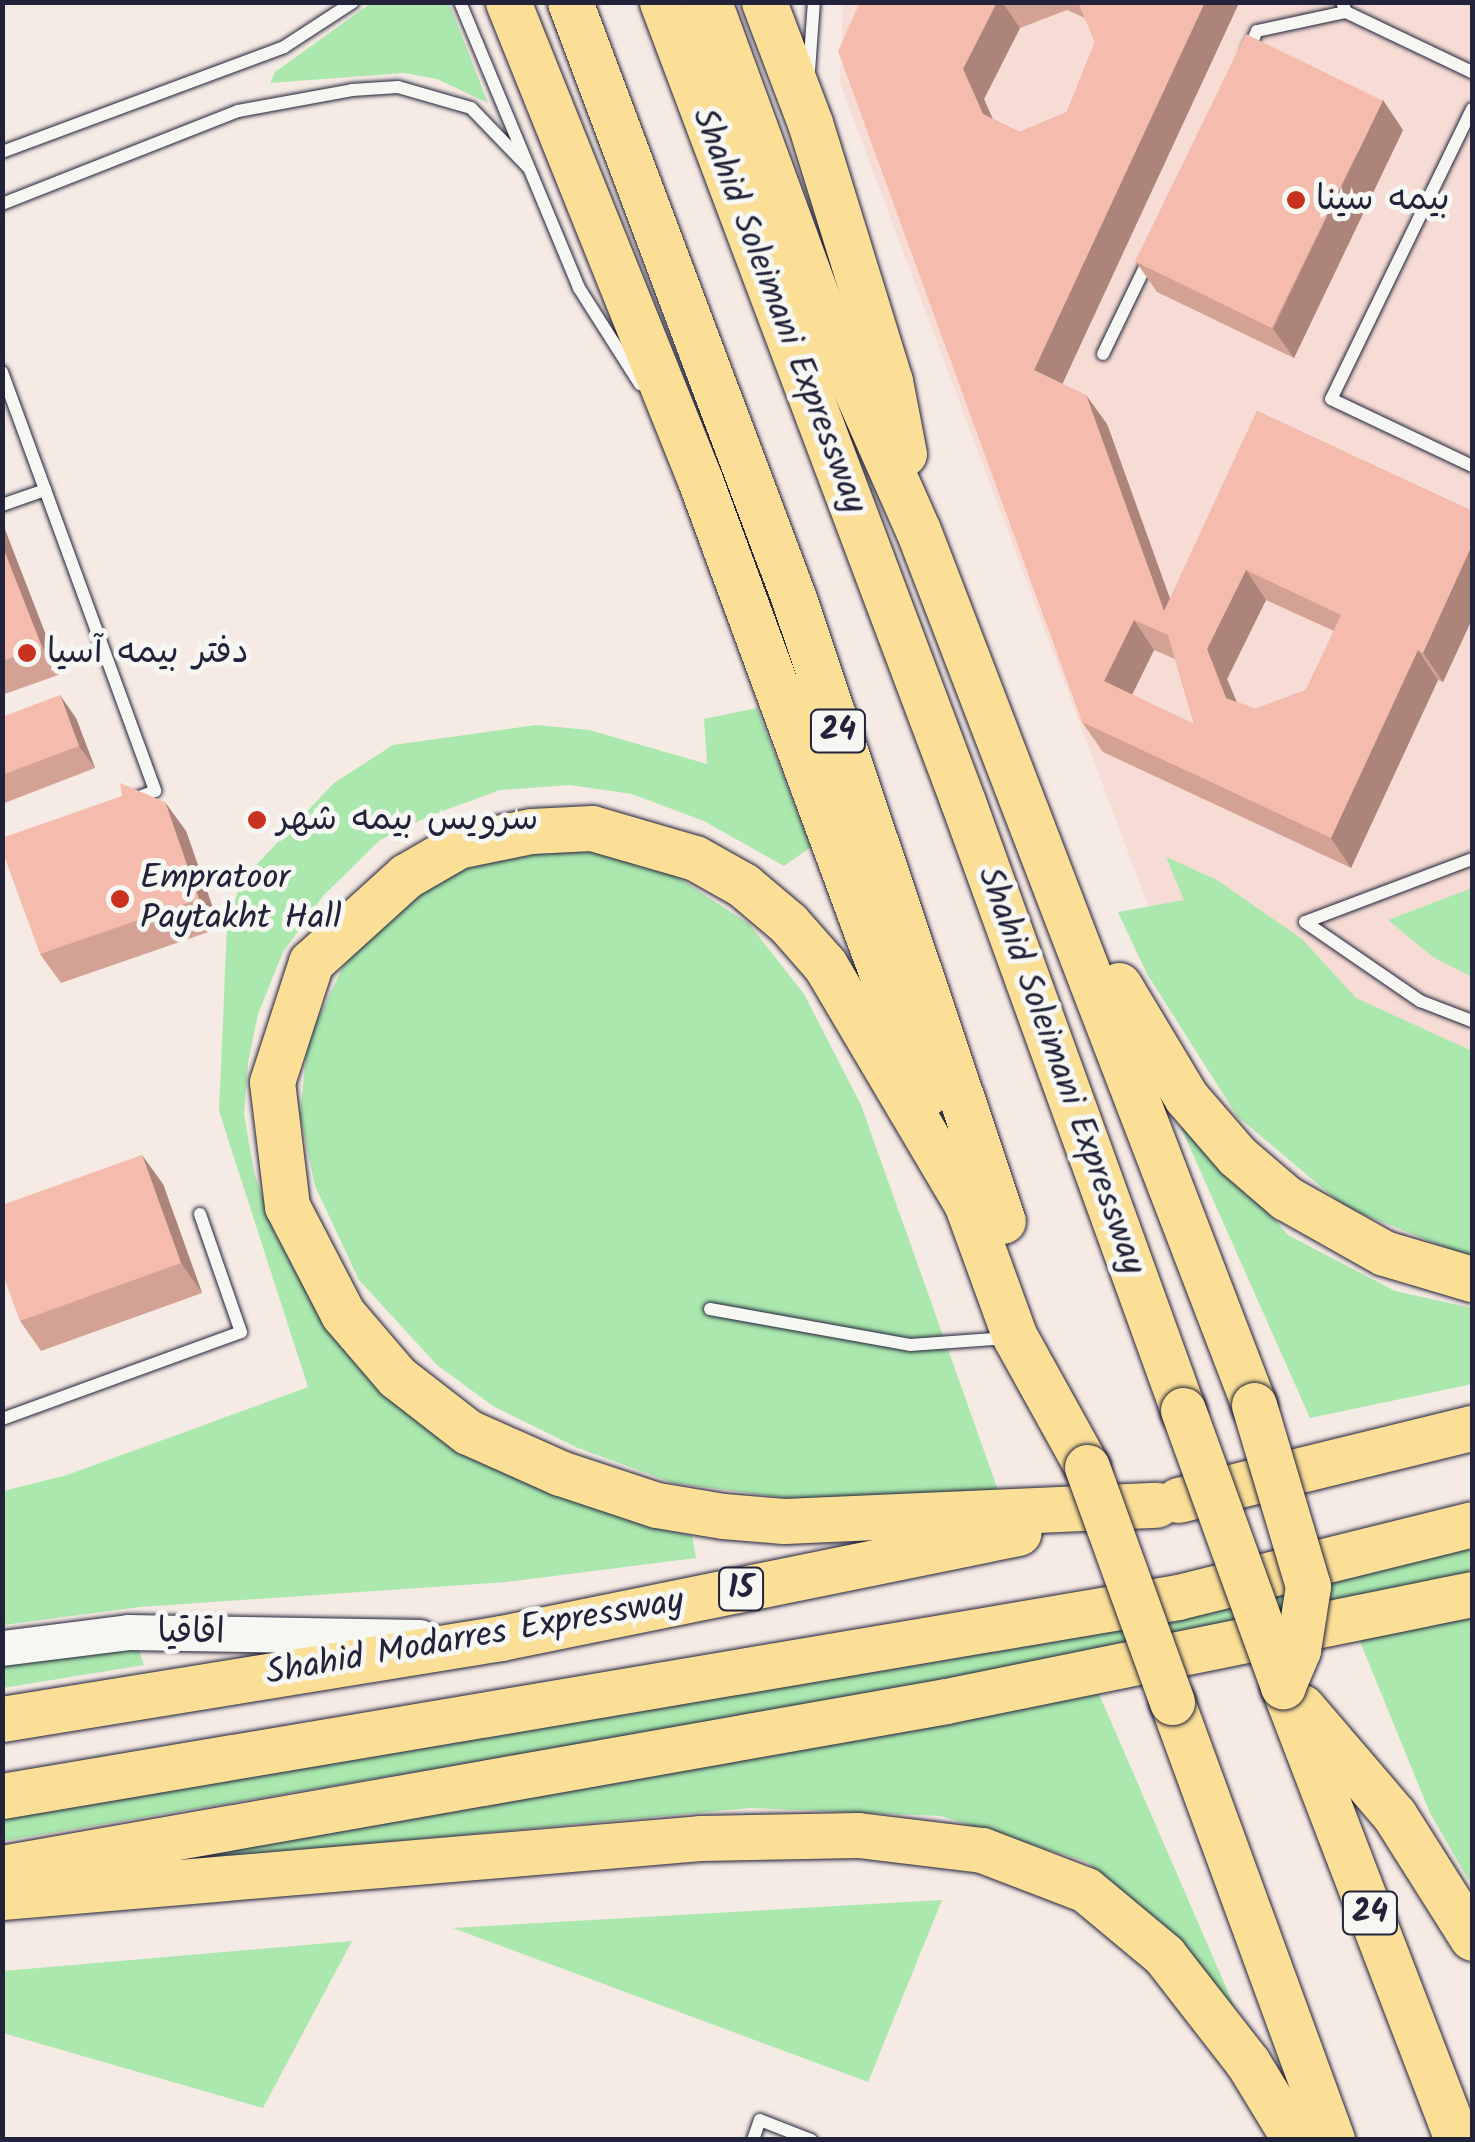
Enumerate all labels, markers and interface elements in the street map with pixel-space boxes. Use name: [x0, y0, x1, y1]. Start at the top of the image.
street label: Shahid Soleimani Expressway: [681, 103, 875, 519]
place label: بیمه سینا: [1316, 179, 1450, 221]
marker: بیمه سینا: [1285, 189, 1307, 211]
place label: دفتر بیمه آسیا: [47, 632, 249, 674]
marker: دفتر بیمه آسیا: [16, 642, 38, 664]
road number: 24: [808, 704, 868, 758]
place label: سرویس بیمه شهر: [277, 799, 538, 841]
marker: سرویس بیمه شهر: [246, 809, 268, 831]
place label: Empratoor Paytakht Hall: [140, 858, 342, 940]
street label: Shahid Soleimani Expressway: [967, 862, 1153, 1280]
marker: Empratoor Paytakht Hall: [109, 888, 131, 910]
road number: 15: [716, 1562, 766, 1616]
street label: Shahid Modarres Expressway: [263, 1581, 687, 1695]
street label: اقاقیا: [157, 1611, 225, 1655]
road number: 24: [1340, 1886, 1400, 1940]

